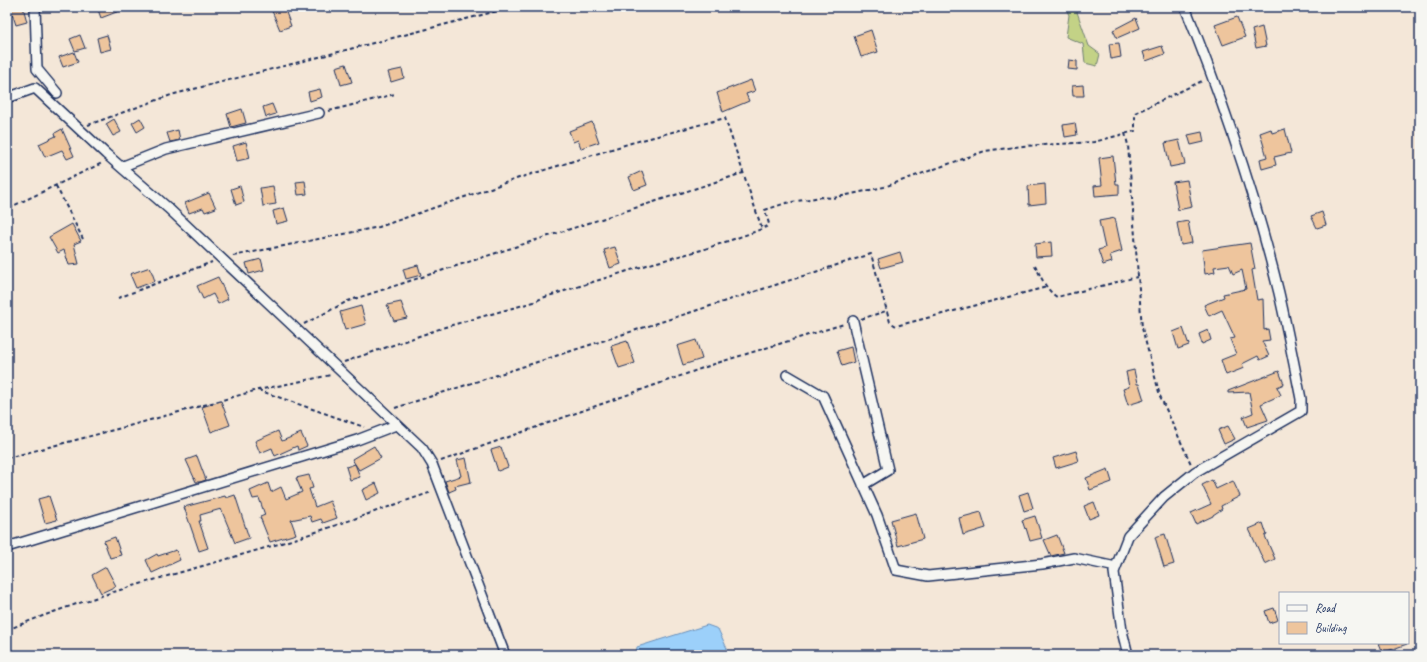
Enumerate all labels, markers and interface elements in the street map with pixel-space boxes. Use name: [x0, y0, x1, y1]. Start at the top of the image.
legend: [1279, 592, 1409, 644]
text: Road: [1315, 600, 1337, 616]
text: Building: [1315, 620, 1347, 636]

